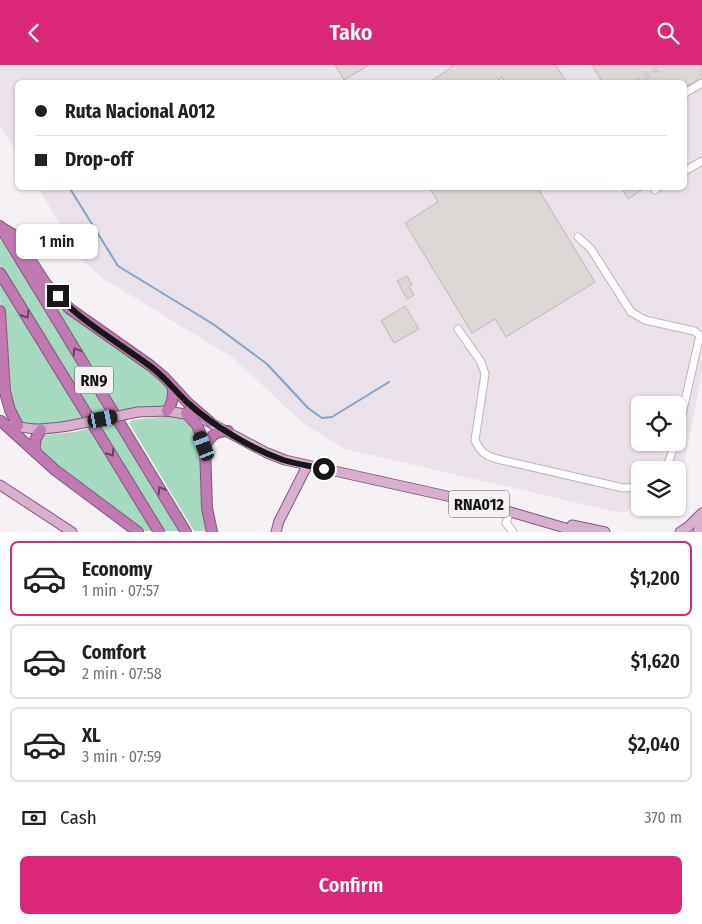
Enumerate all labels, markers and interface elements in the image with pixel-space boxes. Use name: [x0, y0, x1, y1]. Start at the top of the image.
icon: back: [20, 19, 48, 47]
text: Tako: [330, 19, 372, 46]
icon: search: [654, 19, 682, 47]
text: Ruta Nacional A012: [65, 100, 215, 123]
text: Drop-off: [65, 148, 133, 171]
callout: 1 min: [17, 223, 99, 259]
text: 1 min: [40, 232, 74, 251]
route end: [47, 285, 69, 307]
one-way arrow: [19, 309, 29, 318]
one-way arrow: [73, 348, 83, 357]
road number: RN9: [75, 367, 113, 393]
map controls: [631, 396, 686, 516]
button: locate: [631, 396, 686, 451]
car: [86, 409, 119, 429]
car: [191, 429, 216, 463]
one-way arrow: [105, 448, 114, 457]
route start: [313, 458, 335, 480]
button: layers: [631, 461, 686, 516]
one-way arrow: [157, 486, 167, 495]
road number: RNA012: [449, 491, 509, 517]
icon: car: [22, 556, 67, 601]
text: Economy: [82, 558, 152, 581]
text: $1,200: [630, 567, 680, 590]
text: 1 min · 07:57: [82, 581, 159, 600]
icon: car: [22, 639, 67, 684]
text: Comfort: [82, 641, 146, 664]
text: $1,620: [631, 650, 680, 673]
text: 2 min · 07:58: [82, 664, 162, 683]
icon: car: [22, 722, 67, 767]
text: XL: [82, 724, 101, 747]
text: $2,040: [628, 733, 680, 756]
text: 3 min · 07:59: [82, 747, 162, 766]
icon: cash: [20, 804, 48, 832]
text: Cash: [60, 806, 97, 829]
text: 370 m: [644, 808, 682, 827]
button: Confirm: [20, 856, 682, 914]

